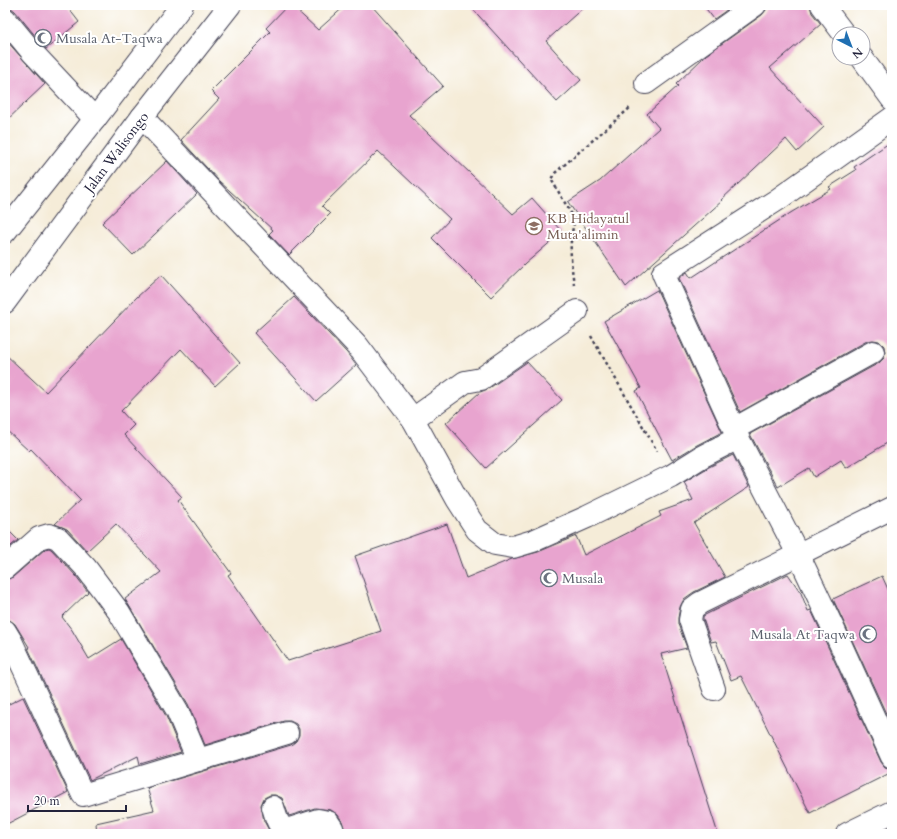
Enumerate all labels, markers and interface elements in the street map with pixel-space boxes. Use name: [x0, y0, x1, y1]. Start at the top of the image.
north arrow: [831, 26, 871, 66]
mosque icon: Musala At-Taqwa: [33, 28, 53, 48]
place label: Musala At-Taqwa: [56, 29, 163, 48]
text: N: [848, 44, 866, 62]
street label: Jalan Walisongo: [78, 108, 153, 198]
place label: KB Hidayatul Muta'alimin: [547, 209, 629, 244]
school or university icon: KB Hidayatul Muta'alimin: [524, 216, 544, 236]
mosque icon: Musala: [539, 568, 559, 588]
place label: Musala: [562, 569, 603, 588]
mosque icon: Musala At Taqwa: [858, 624, 878, 644]
place label: Musala At Taqwa: [751, 625, 855, 644]
scale bar: [28, 787, 126, 813]
text: 20 m: [34, 793, 61, 809]

